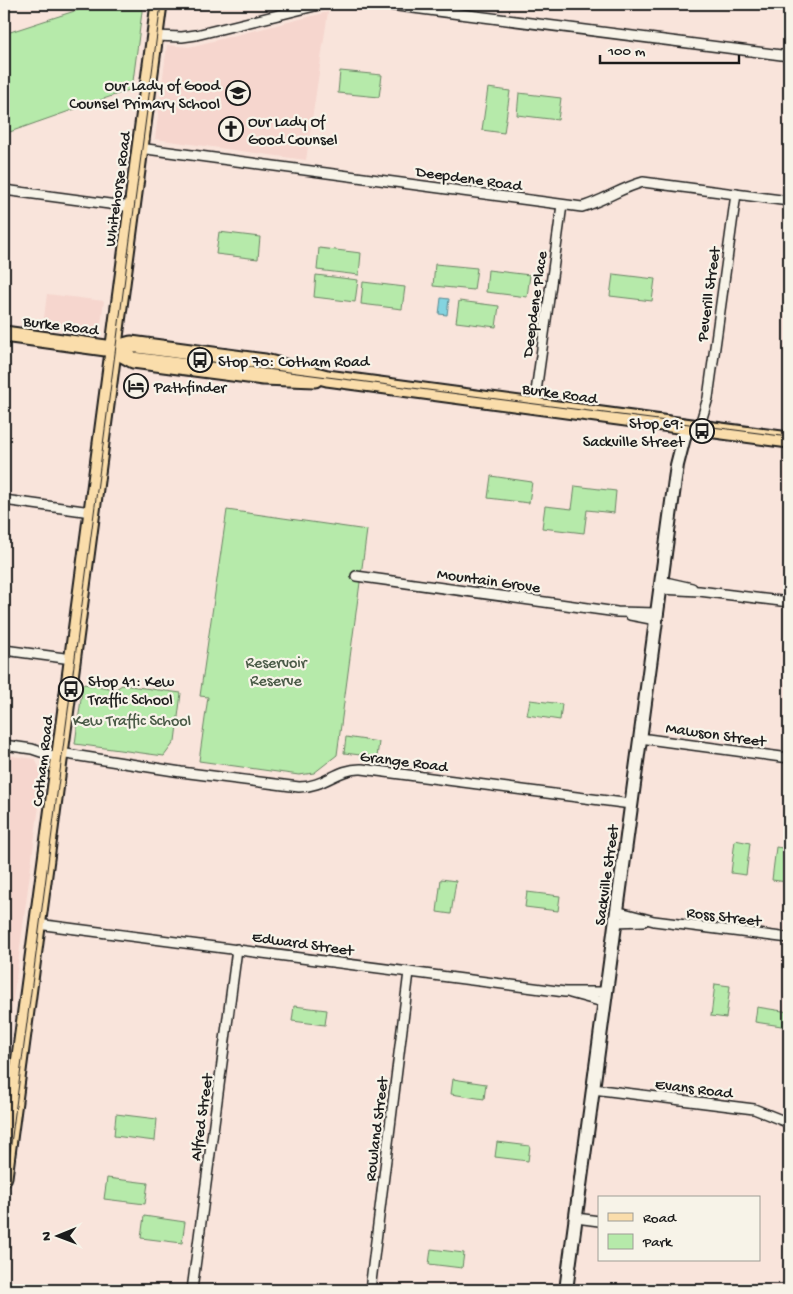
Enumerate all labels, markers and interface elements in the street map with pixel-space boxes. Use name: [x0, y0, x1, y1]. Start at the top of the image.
scale bar: [600, 32, 739, 64]
text: 100 m: [607, 43, 646, 61]
place label: Our Lady of Good Counsel Primary School: [69, 78, 222, 115]
school or university icon: Our Lady of Good Counsel Primary School: [225, 80, 251, 106]
place label: Our Lady Of Good Counsel: [248, 114, 338, 151]
church icon: Our Lady Of Good Counsel: [218, 116, 244, 142]
street label: Whitehorse Road: [102, 129, 137, 248]
street label: Deepdene Road: [413, 163, 524, 198]
street label: Peverill Street: [694, 245, 727, 344]
street label: Deepdene Place: [519, 249, 553, 360]
street label: Burke Road: [21, 313, 101, 342]
bus stop icon: Stop 70: Cotham Road: [187, 347, 213, 373]
place label: Stop 70: Cotham Road: [218, 354, 371, 373]
hotel icon: Pathfinder: [123, 373, 149, 399]
place label: Pathfinder: [153, 380, 227, 399]
street label: Burke Road: [520, 381, 600, 410]
place label: Stop 69: Sackville Street: [583, 416, 685, 453]
bus stop icon: Stop 69: Sackville Street: [689, 418, 715, 444]
street label: Mountain Grove: [436, 566, 542, 599]
park label: Reservoir Reserve: [246, 655, 308, 692]
place label: Stop 41: Kew Traffic School: [87, 674, 175, 711]
bus stop icon: Stop 41: Kew Traffic School: [58, 676, 84, 702]
street label: Cotham Road: [29, 713, 60, 808]
park label: Kew Traffic School: [73, 713, 191, 732]
street label: Mawson Street: [664, 720, 768, 753]
street label: Grange Road: [359, 749, 450, 778]
street label: Sackville Street: [592, 823, 625, 927]
street label: Ross Street: [685, 904, 763, 933]
street label: Edward Street: [251, 929, 356, 962]
street label: Alfred Street: [188, 1071, 219, 1162]
street label: Rowland Street: [363, 1075, 394, 1183]
street label: Evans Road: [654, 1076, 735, 1105]
legend: [598, 1196, 760, 1262]
text: Road: [643, 1210, 677, 1228]
north arrow: [32, 1212, 82, 1262]
text: N: [39, 1231, 56, 1241]
text: Park: [642, 1234, 673, 1252]

